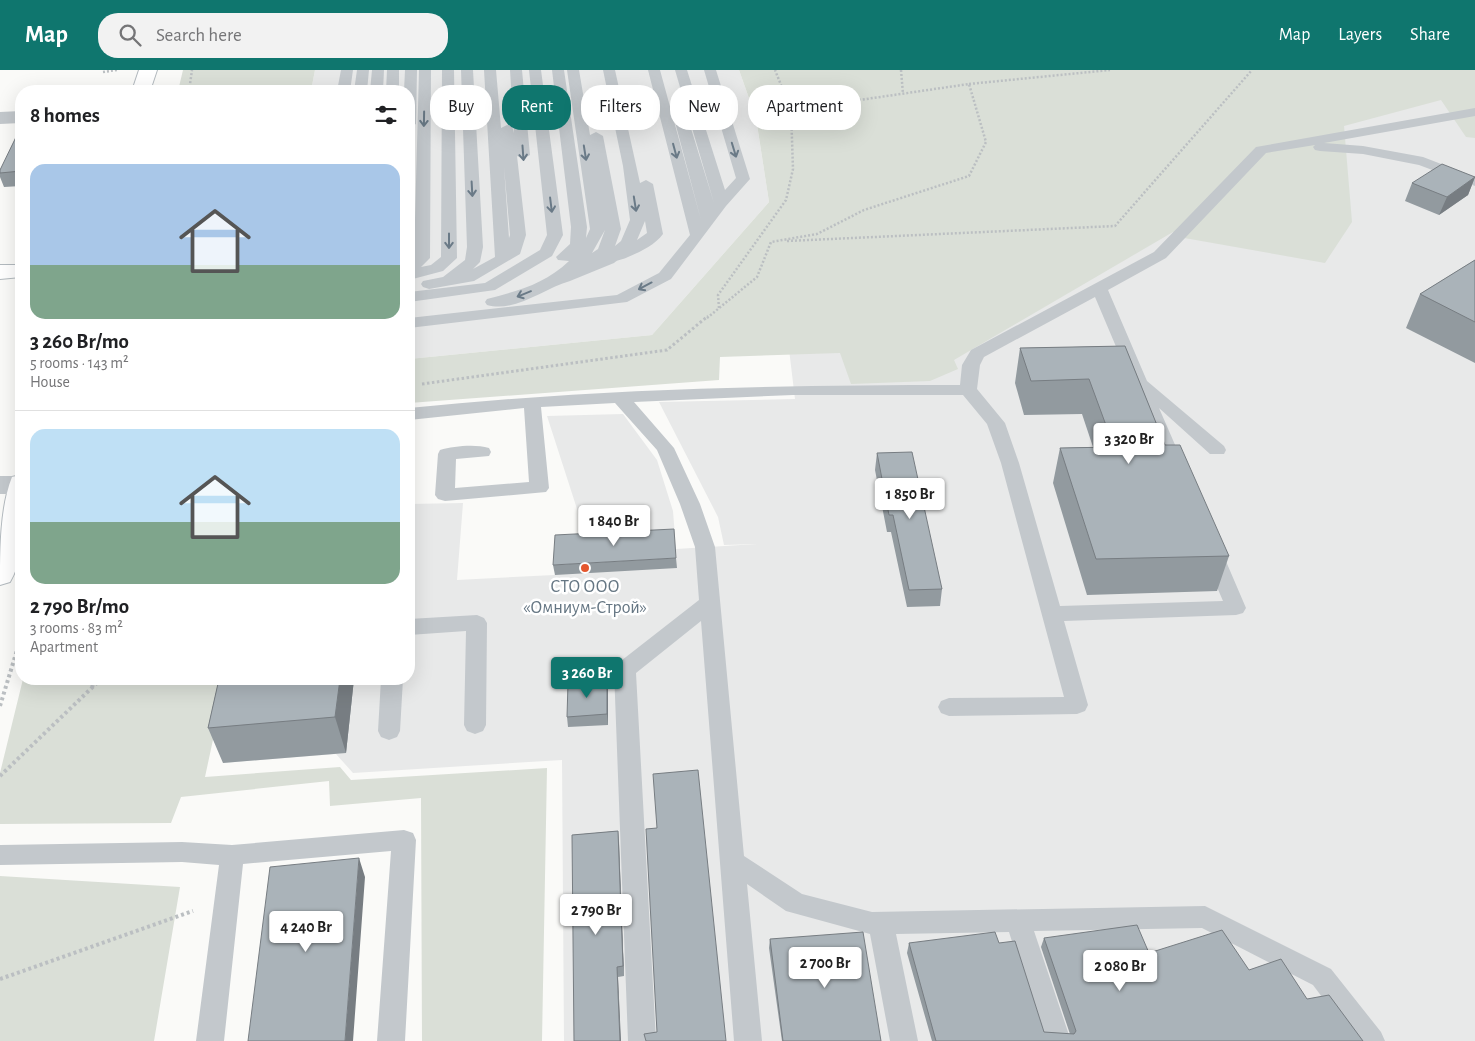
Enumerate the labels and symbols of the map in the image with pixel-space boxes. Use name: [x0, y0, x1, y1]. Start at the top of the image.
one-way arrow: [419, 110, 429, 126]
one-way arrow: [671, 142, 681, 158]
one-way arrow: [730, 142, 740, 158]
one-way arrow: [581, 144, 591, 160]
one-way arrow: [518, 145, 528, 161]
one-way arrow: [468, 180, 477, 196]
one-way arrow: [631, 195, 641, 211]
one-way arrow: [546, 197, 556, 213]
one-way arrow: [444, 232, 454, 249]
one-way arrow: [638, 282, 652, 292]
one-way arrow: [517, 290, 532, 300]
pin: 3 320 Br: [1077, 422, 1181, 465]
pin: 1 850 Br: [858, 478, 962, 520]
pin: 1 840 Br: [562, 504, 666, 547]
marker: СТО ООО «Омниум-Строй»: [579, 562, 591, 574]
place label: СТО ООО «Омниум-Строй»: [523, 578, 647, 617]
pin: 3 260 Br: [535, 656, 639, 699]
pin: 2 790 Br: [544, 894, 648, 936]
pin: 4 240 Br: [254, 910, 358, 953]
pin: 2 700 Br: [773, 946, 877, 989]
pin: 2 080 Br: [1068, 950, 1172, 992]

